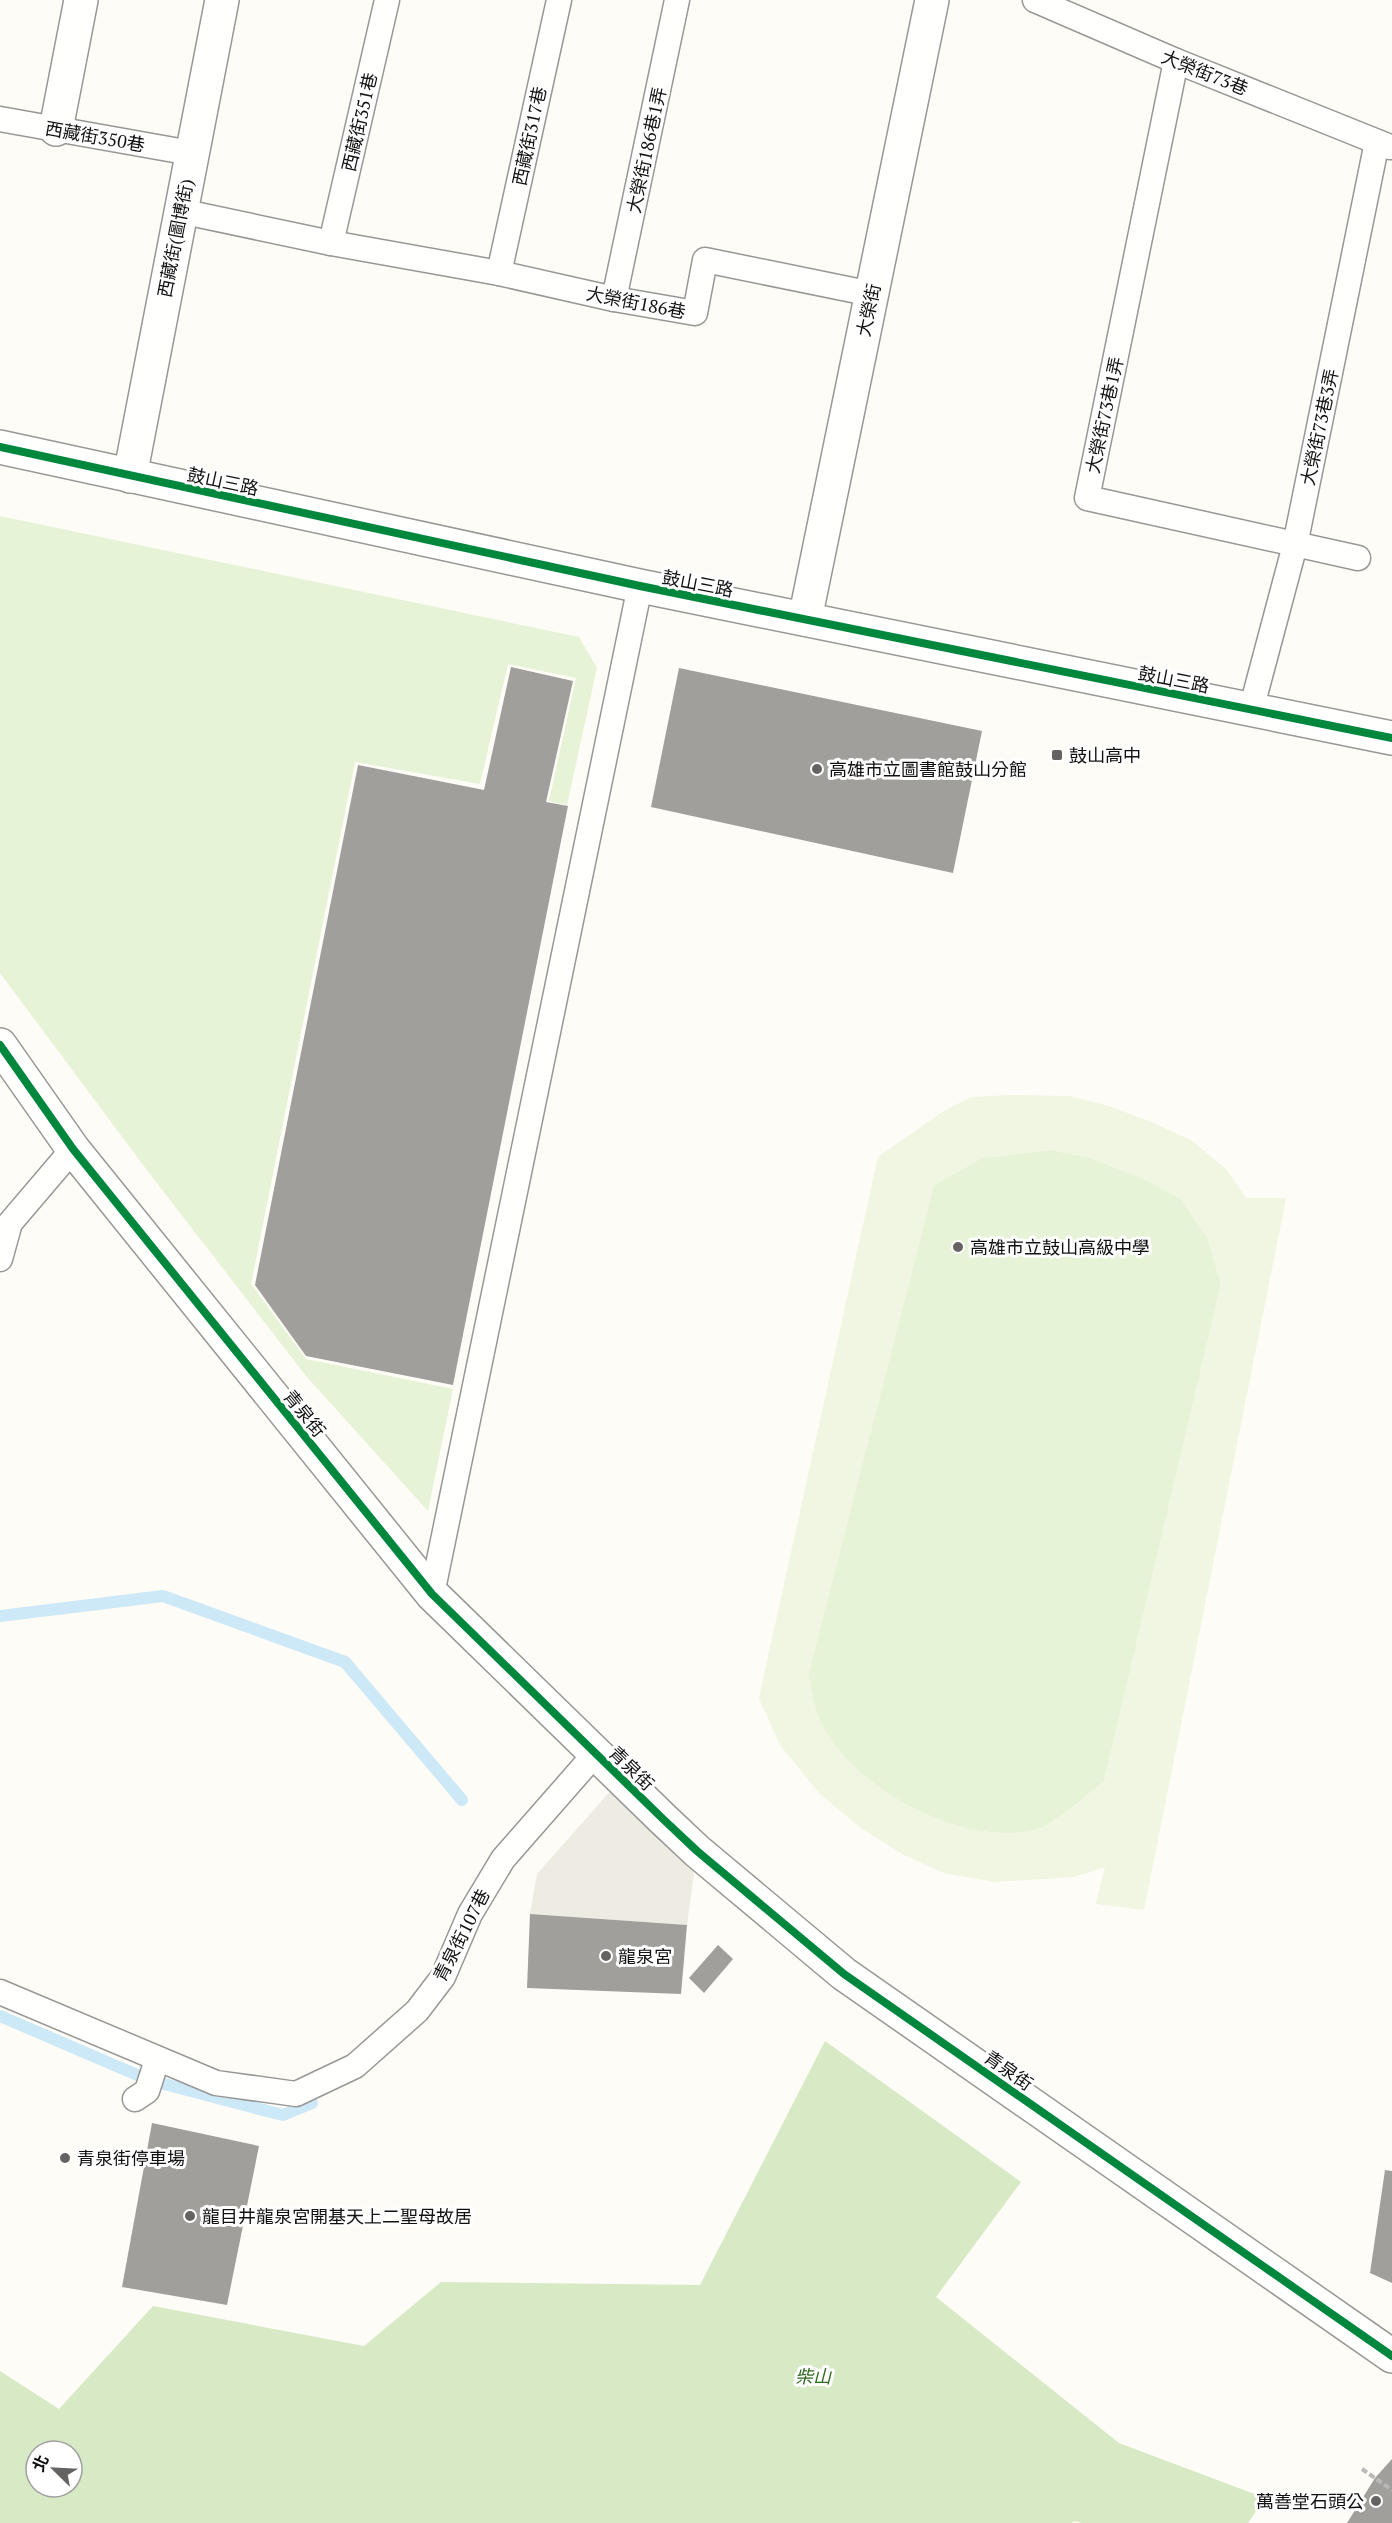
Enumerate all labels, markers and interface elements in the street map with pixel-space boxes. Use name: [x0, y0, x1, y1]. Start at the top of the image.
street label: 大榮街73巷: [1158, 44, 1252, 100]
street label: 西藏街351巷: [336, 70, 382, 174]
street label: 西藏街317巷: [507, 84, 551, 188]
street label: 大榮街186巷1弄: [621, 85, 671, 215]
street label: 西藏街350巷: [43, 115, 147, 157]
street label: 西藏街(圖博街): [152, 177, 198, 299]
street label: 大榮街186巷: [584, 281, 688, 323]
street label: 大榮街: [851, 281, 885, 339]
street label: 大榮街73巷1弄: [1080, 354, 1128, 476]
street label: 大榮街73巷3弄: [1295, 366, 1343, 488]
street label: 鼓山三路: [185, 462, 261, 500]
street label: 鼓山三路: [660, 564, 736, 602]
street label: 鼓山三路: [1136, 660, 1212, 698]
place label: 鼓山高中: [1069, 743, 1141, 767]
marker: 鼓山高中: [1050, 748, 1064, 762]
place label: 高雄市立圖書館鼓山分館: [829, 757, 1027, 781]
marker: 高雄市立圖書館鼓山分館: [810, 762, 824, 776]
place label: 高雄市立鼓山高級中學: [970, 1235, 1150, 1259]
marker: 高雄市立鼓山高級中學: [951, 1240, 965, 1254]
street label: 青泉街: [279, 1384, 331, 1442]
street label: 青泉街: [604, 1741, 660, 1795]
street label: 青泉街107巷: [427, 1885, 495, 1985]
place label: 龍泉宮: [618, 1944, 672, 1968]
marker: 龍泉宮: [599, 1949, 613, 1963]
street label: 青泉街: [980, 2045, 1038, 2095]
place label: 青泉街停車場: [77, 2146, 185, 2170]
marker: 青泉街停車場: [58, 2151, 72, 2165]
place label: 龍目井龍泉宮開基天上二聖母故居: [202, 2204, 472, 2228]
marker: 龍目井龍泉宮開基天上二聖母故居: [183, 2209, 197, 2223]
park label: 柴山: [795, 2364, 832, 2388]
north arrow: [24, 2439, 84, 2499]
text: 北: [27, 2451, 54, 2475]
place label: 萬善堂石頭公: [1256, 2489, 1364, 2513]
marker: 萬善堂石頭公: [1369, 2494, 1383, 2508]

